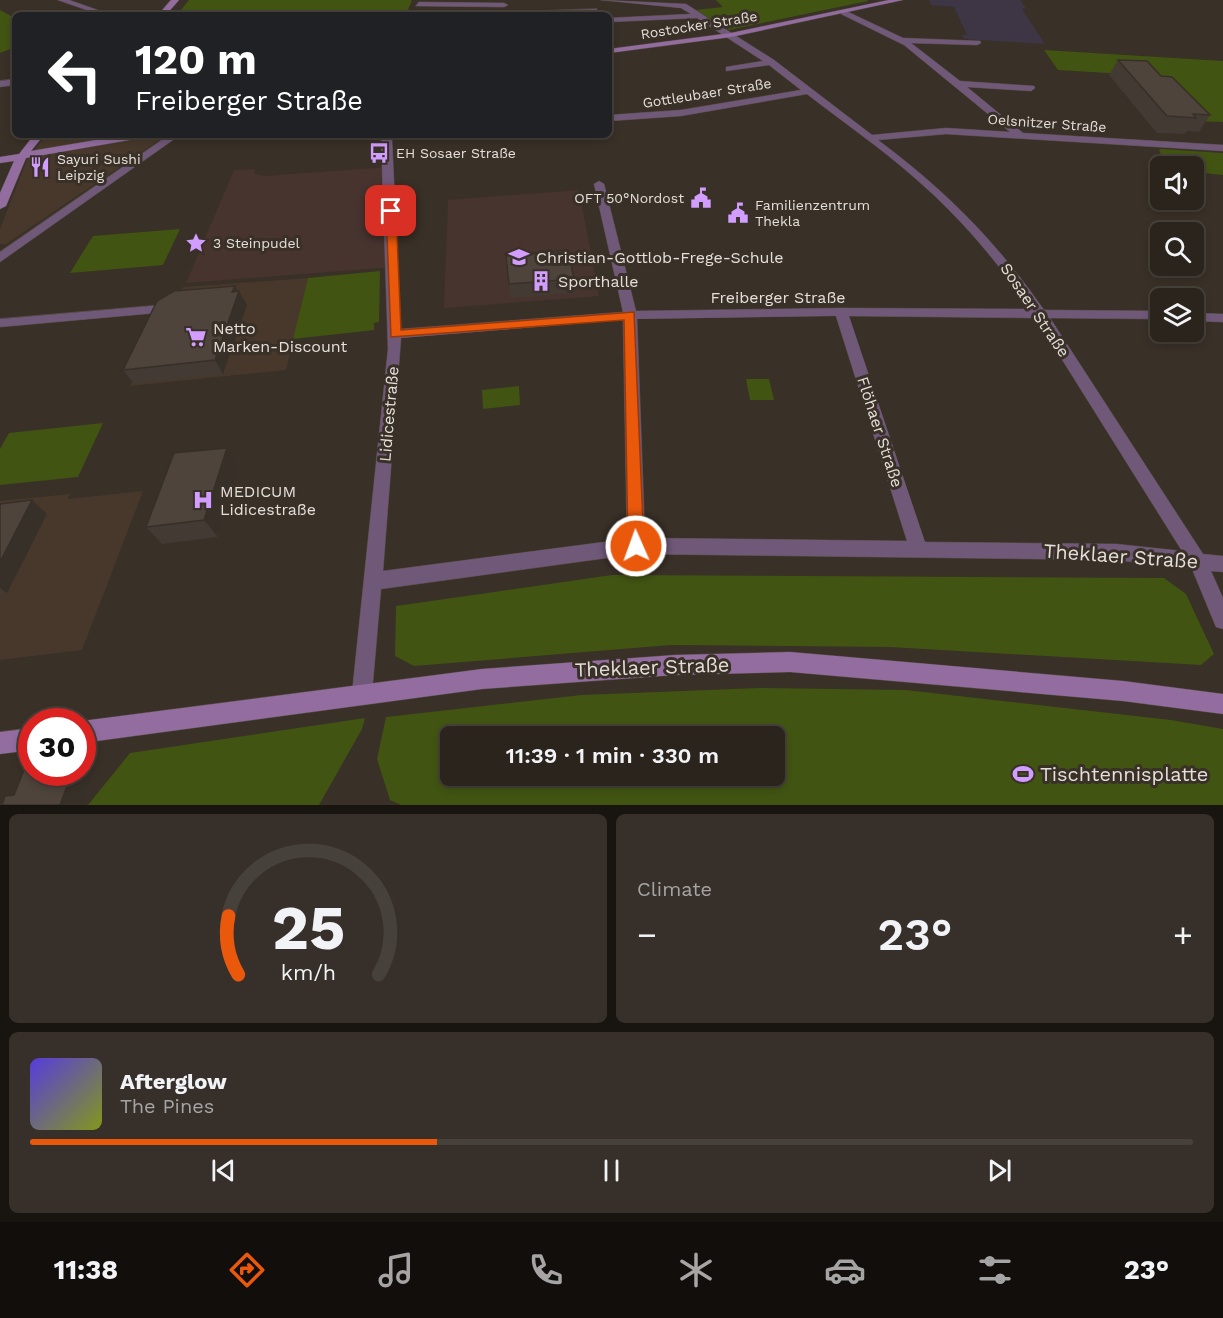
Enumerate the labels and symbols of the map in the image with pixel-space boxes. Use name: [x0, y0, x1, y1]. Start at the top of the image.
street label: Rostocker Straße: [640, 8, 758, 42]
street label: Gottleubaer Straße: [641, 75, 773, 111]
street label: Oelsnitzer Straße: [987, 111, 1107, 135]
bus stop icon: EH Sosaer Straße: [367, 141, 391, 165]
place label: EH Sosaer Straße: [396, 145, 516, 161]
place label: Sayuri Sushi Leipzig: [57, 151, 141, 183]
restaurant icon: Sayuri Sushi Leipzig: [28, 155, 52, 179]
pin: [365, 185, 416, 236]
public building icon: OFT 50°Nordost: [689, 186, 713, 210]
place label: OFT 50°Nordost: [574, 190, 684, 206]
place label: Familienzentrum Thekla: [755, 197, 870, 229]
public building icon: Familienzentrum Thekla: [726, 201, 750, 225]
place icon: 3 Steinpudel: [184, 231, 208, 255]
place label: 3 Steinpudel: [213, 235, 301, 251]
school or university icon: Christian-Gottlob-Frege-Schule: [507, 245, 531, 269]
place label: Christian-Gottlob-Frege-Schule: [536, 248, 784, 267]
street label: Sosaer Straße: [996, 259, 1074, 361]
building icon: Sporthalle: [529, 269, 553, 293]
place label: Sporthalle: [558, 272, 639, 291]
street label: Freiberger Straße: [710, 288, 846, 307]
place label: Netto Marken-Discount: [213, 319, 348, 356]
supermarket icon: Netto Marken-Discount: [184, 325, 208, 349]
street label: Lidicestraße: [375, 365, 403, 463]
street label: Flöhaer Straße: [853, 374, 907, 490]
place label: MEDICUM Lidicestraße: [220, 482, 316, 519]
hospital icon: MEDICUM Lidicestraße: [191, 488, 215, 512]
position arrow: [604, 514, 668, 578]
street label: Theklaer Straße: [1043, 539, 1199, 573]
street label: Theklaer Straße: [574, 652, 730, 682]
speed limit sign: 30: [18, 708, 96, 786]
sports icon: Tischtennisplatte: [1011, 762, 1035, 786]
place label: Tischtennisplatte: [1040, 762, 1208, 786]

